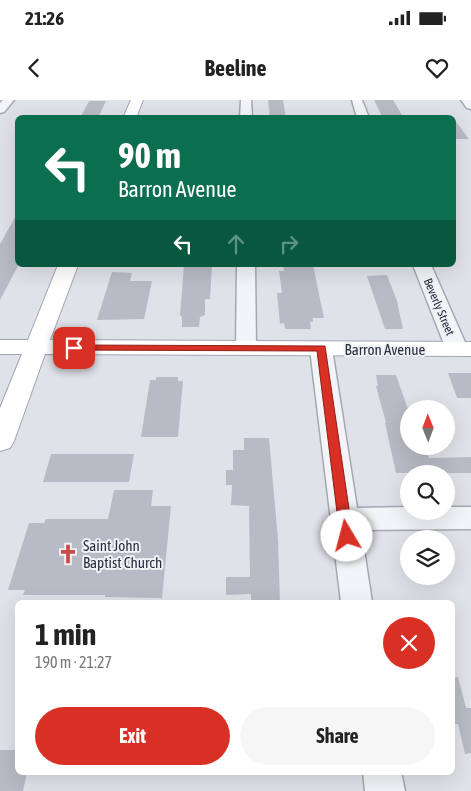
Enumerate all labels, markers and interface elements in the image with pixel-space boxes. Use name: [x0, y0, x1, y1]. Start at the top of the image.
text: 21:26: [25, 7, 64, 29]
icon: back: [20, 54, 48, 82]
icon: heart: [423, 54, 451, 82]
text: Beeline: [205, 55, 266, 81]
icon: left: [35, 135, 100, 200]
text: 90 m: [118, 135, 181, 175]
text: Barron Avenue: [118, 176, 237, 202]
icon: left: [169, 230, 197, 258]
icon: ahead: [222, 230, 250, 258]
icon: right: [275, 230, 303, 258]
street label: Beverly Street: [421, 276, 458, 338]
pin: [53, 327, 95, 369]
icon: arrive: [60, 334, 88, 362]
street label: Barron Avenue: [345, 341, 426, 358]
north arrow: [400, 400, 455, 455]
map controls: [400, 400, 455, 585]
button: search: [400, 465, 455, 520]
position arrow: [320, 509, 372, 561]
button: layers: [400, 530, 455, 585]
place label: Saint John Baptist Church: [83, 537, 162, 571]
church icon: Saint John Baptist Church: [57, 543, 79, 565]
text: 1 min: [35, 617, 96, 651]
button: close: [383, 617, 435, 669]
text: 190 m · 21:27: [35, 653, 112, 671]
button: Exit: [35, 707, 230, 765]
button: Share: [240, 707, 435, 765]

